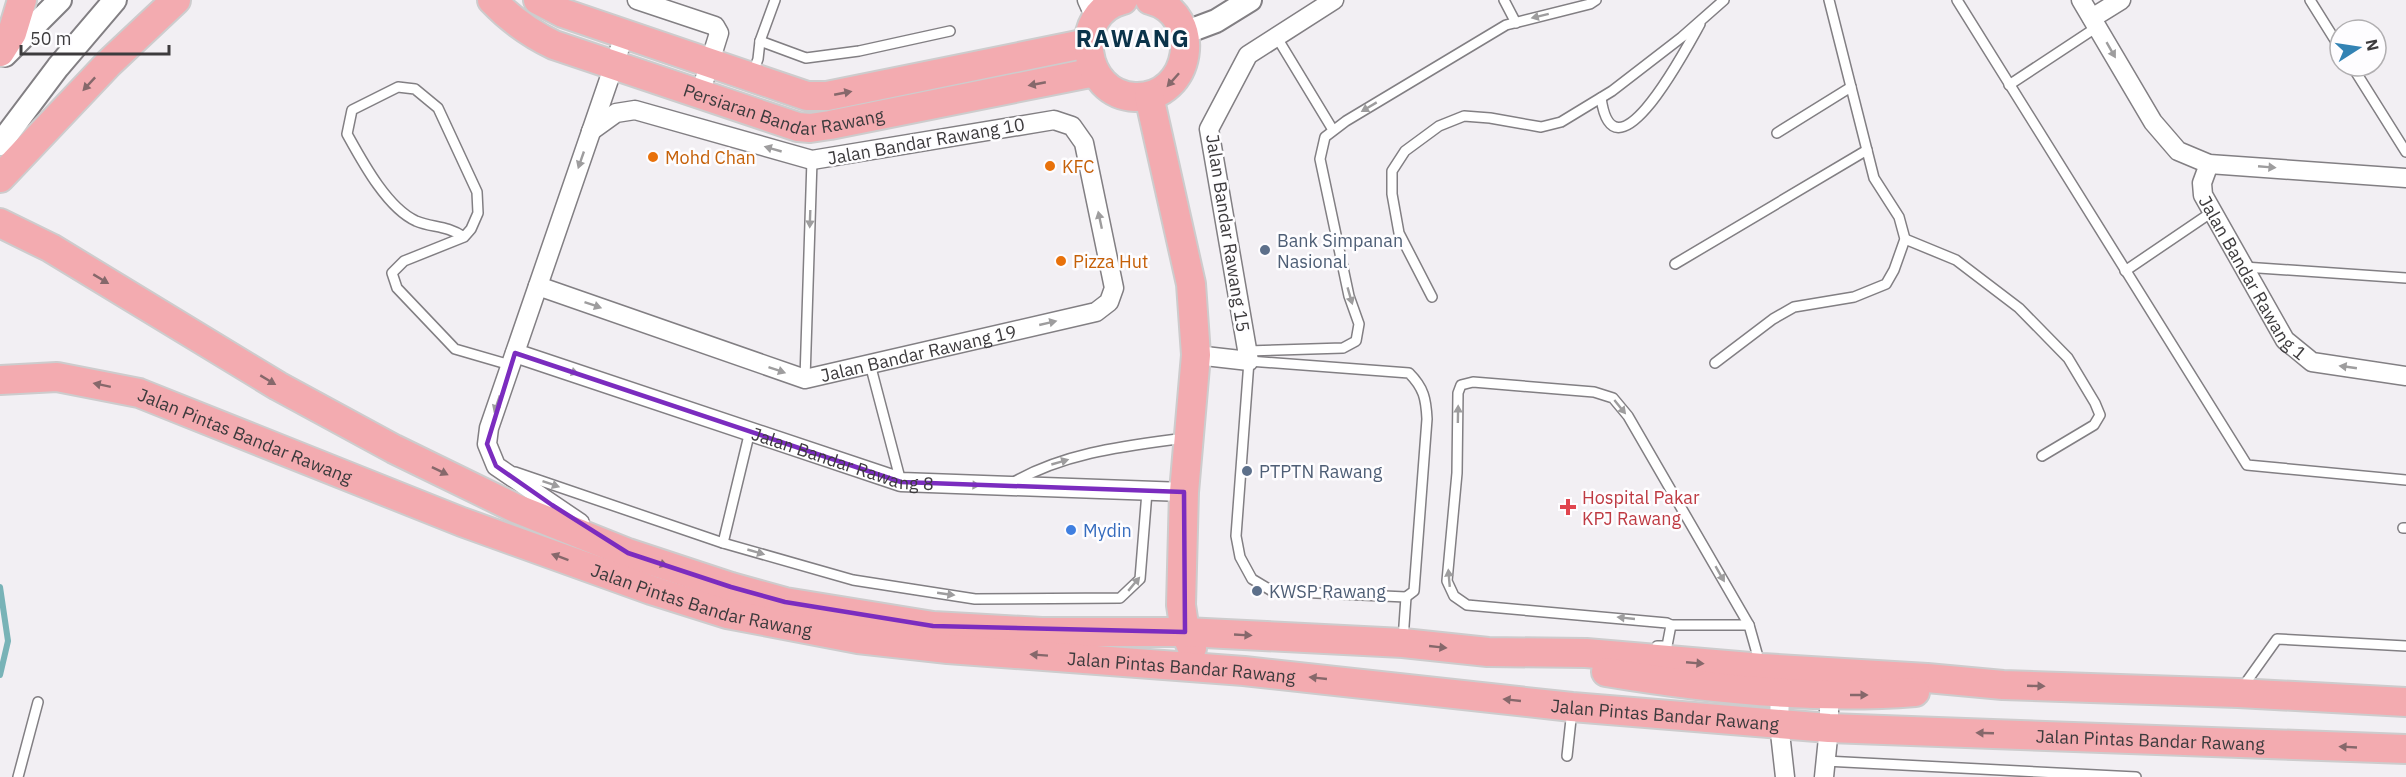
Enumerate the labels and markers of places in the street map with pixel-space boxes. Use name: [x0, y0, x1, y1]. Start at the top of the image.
place label: Mohd Chan: [665, 146, 756, 169]
marker: Mohd Chan: [646, 150, 660, 164]
place label: KFC: [1062, 155, 1094, 178]
marker: KFC: [1043, 159, 1057, 173]
place label: Bank Simpanan Nasional: [1277, 229, 1403, 273]
marker: Bank Simpanan Nasional: [1258, 243, 1272, 257]
place label: Pizza Hut: [1073, 250, 1148, 273]
marker: Pizza Hut: [1054, 254, 1068, 268]
place label: PTPTN Rawang: [1259, 460, 1383, 483]
marker: PTPTN Rawang: [1240, 464, 1254, 478]
place label: Hospital Pakar KPJ Rawang: [1582, 486, 1700, 530]
marker: Hospital Pakar KPJ Rawang: [1559, 498, 1577, 516]
place label: Mydin: [1083, 519, 1132, 542]
marker: Mydin: [1064, 523, 1078, 537]
place label: KWSP Rawang: [1269, 580, 1386, 603]
marker: KWSP Rawang: [1250, 584, 1264, 598]

